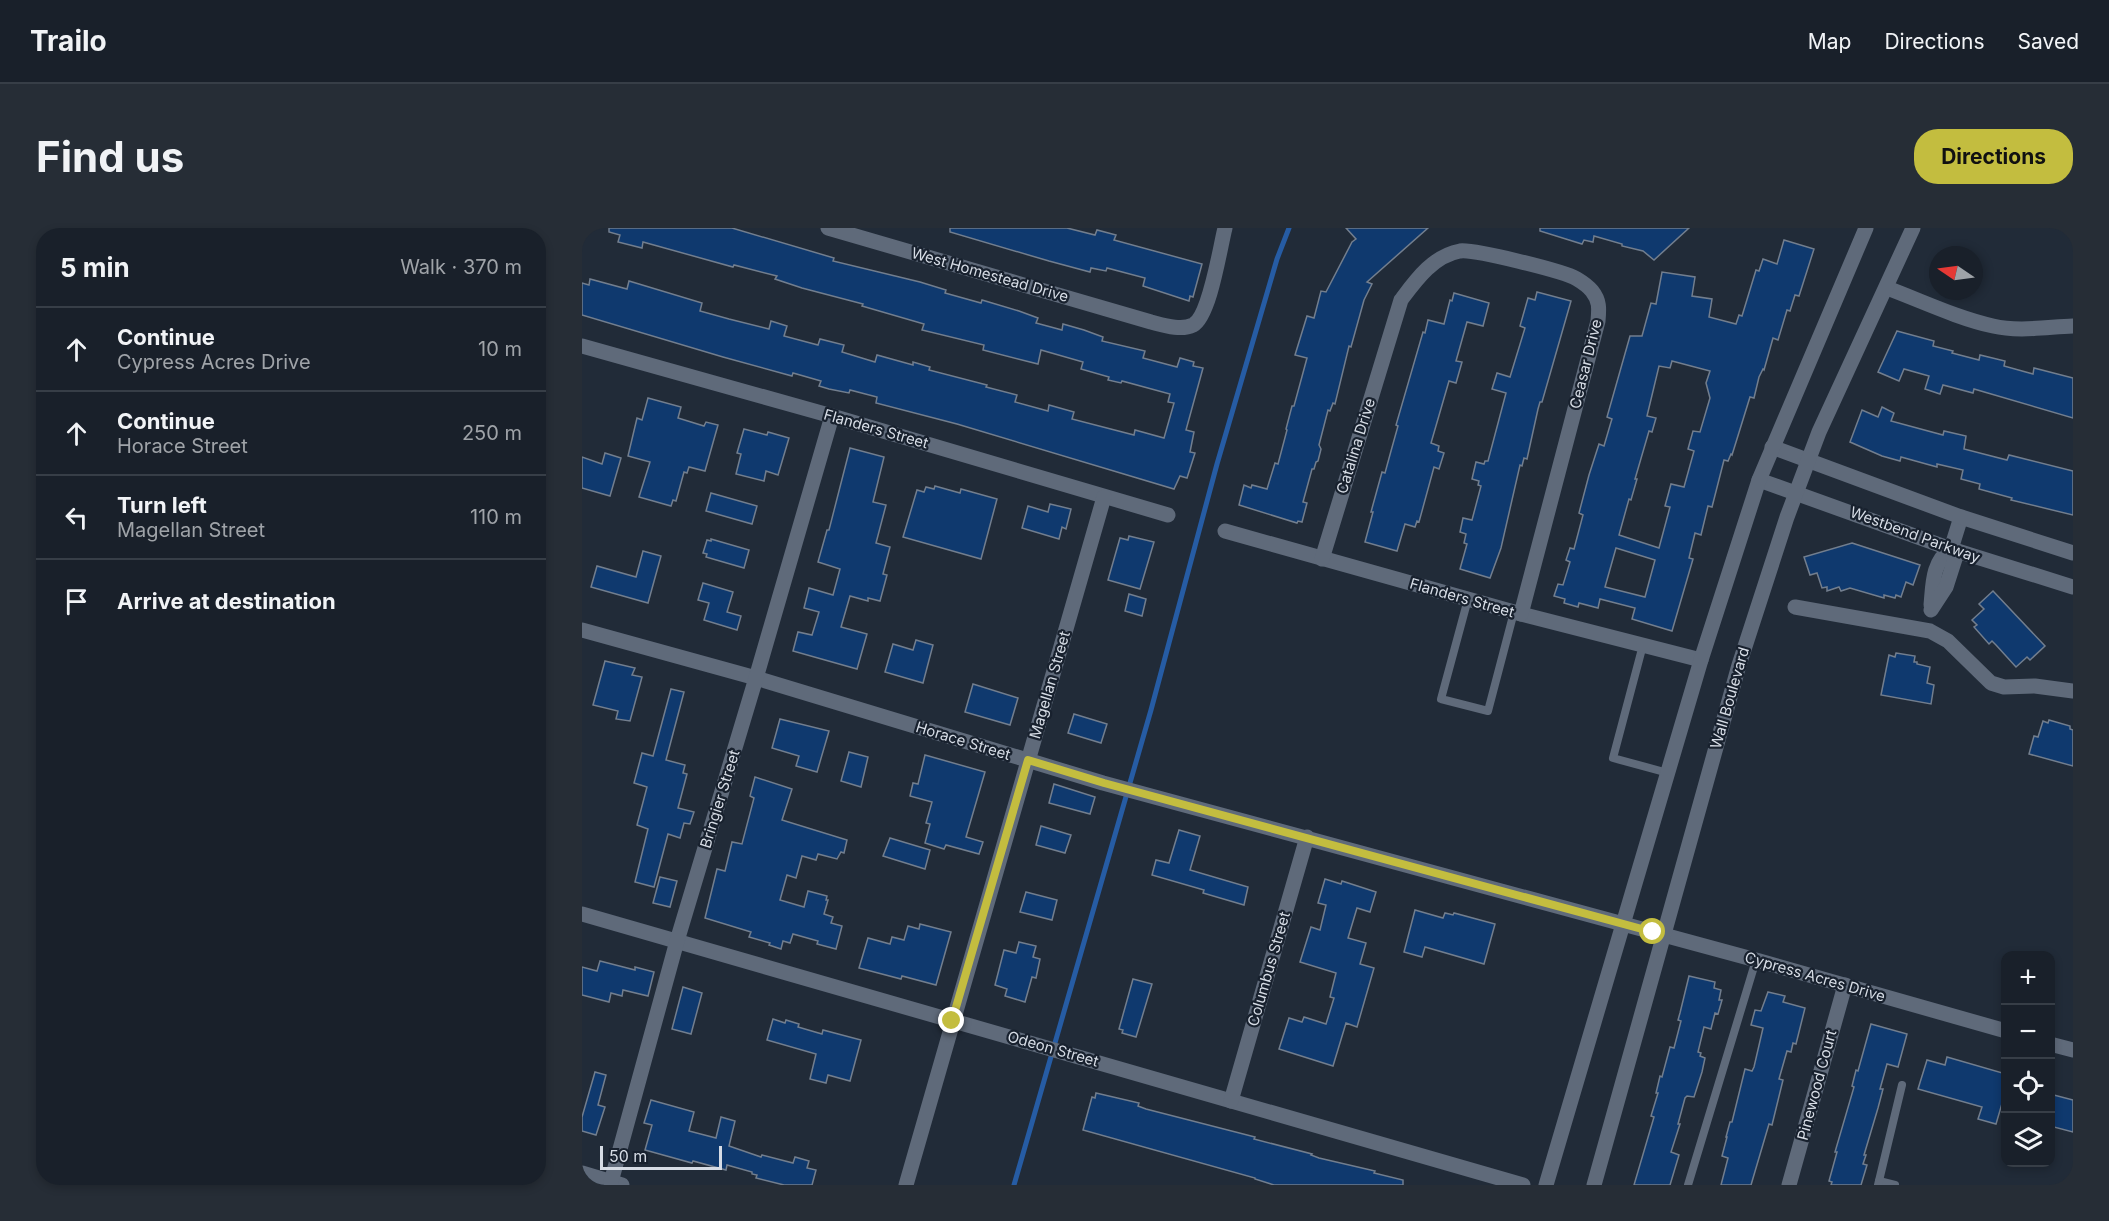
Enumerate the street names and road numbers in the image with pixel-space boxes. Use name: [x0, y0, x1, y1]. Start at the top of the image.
street label: West Homestead Drive: [909, 243, 1071, 306]
street label: Ceasar Drive: [1565, 317, 1606, 411]
street label: Catalina Drive: [1332, 396, 1379, 496]
street label: Flanders Street: [822, 405, 931, 453]
street label: Westbend Parkway: [1848, 502, 1983, 567]
street label: Flanders Street: [1408, 574, 1517, 622]
street label: Magellan Street: [1025, 629, 1074, 741]
street label: Wall Boulevard: [1706, 645, 1753, 751]
street label: Horace Street: [913, 717, 1013, 764]
street label: Bringier Street: [696, 747, 744, 850]
street label: Columbus Street: [1243, 909, 1294, 1028]
street label: Cypress Acres Drive: [1743, 947, 1888, 1006]
street label: Odeon Street: [1005, 1026, 1101, 1071]
street label: Pinewood Court: [1793, 1027, 1840, 1142]

